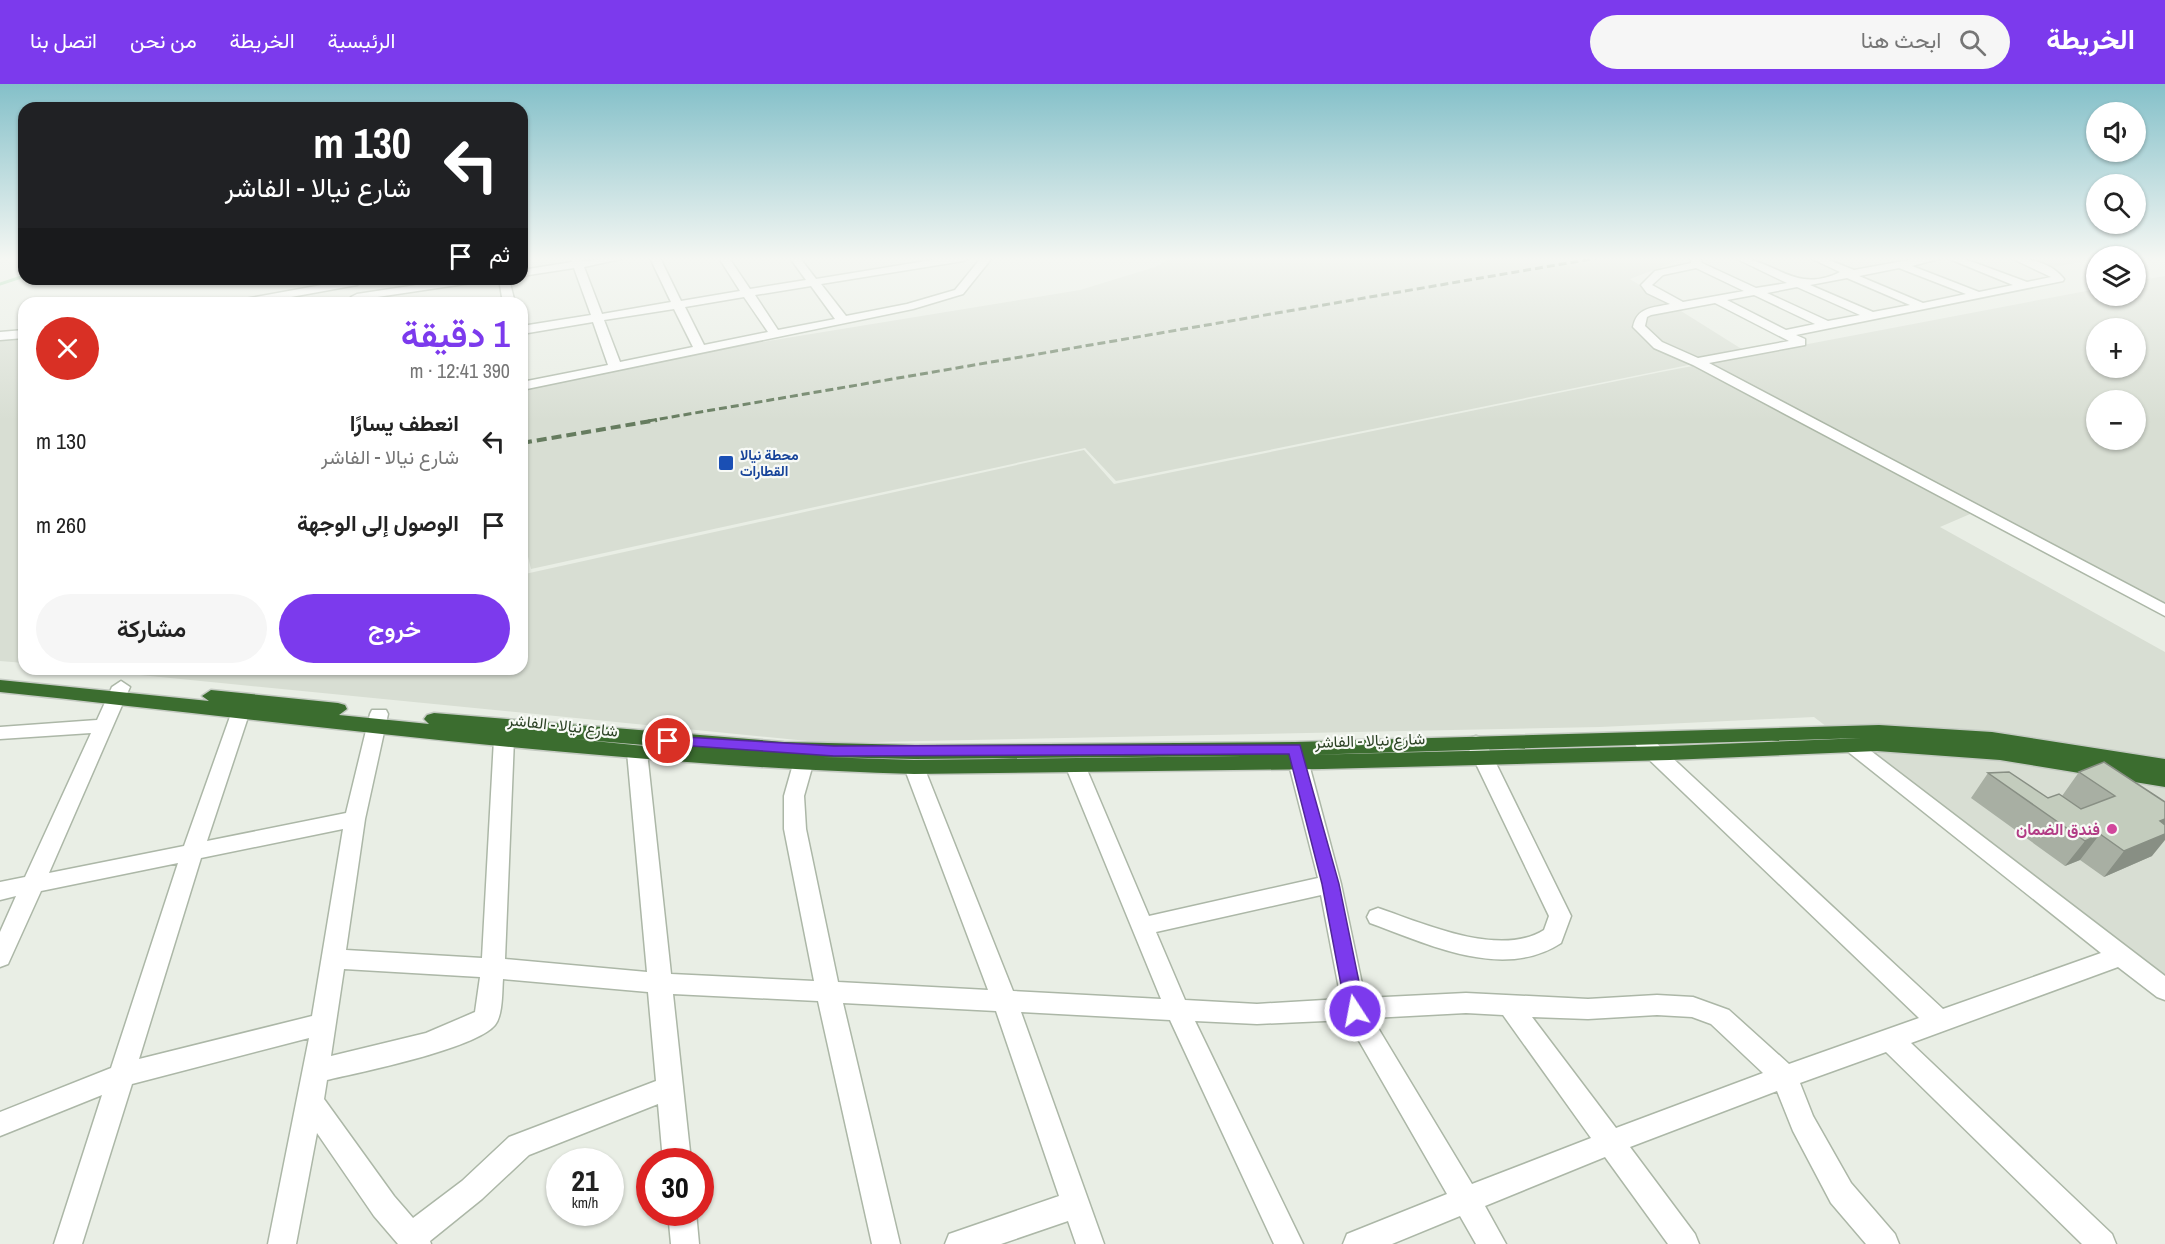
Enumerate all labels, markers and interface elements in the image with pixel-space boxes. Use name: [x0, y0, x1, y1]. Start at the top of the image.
search box: [1590, 15, 2010, 69]
text: الخريطة: [2046, 20, 2135, 58]
text: ابحث هنا: [1861, 25, 1941, 55]
text: اتصل بنا: [30, 26, 97, 55]
text: من نحن: [130, 26, 197, 55]
text: الخريطة: [230, 26, 295, 55]
text: الرئيسية: [328, 26, 395, 55]
icon: search: [1956, 26, 1989, 59]
map controls: [2086, 102, 2146, 450]
button: sound: [2086, 102, 2146, 162]
text: 130 m: [313, 115, 411, 171]
icon: left: [432, 126, 510, 204]
text: شارع نيالا - الفاشر: [225, 169, 411, 205]
button: search: [2086, 174, 2146, 234]
text: ثم: [489, 239, 510, 269]
icon: arrive: [444, 240, 477, 273]
button: layers: [2086, 246, 2146, 306]
text: 1 دقيقة: [401, 310, 510, 358]
button: close: [36, 317, 99, 380]
button: +: [2086, 318, 2146, 378]
text: 390 m · 12:41: [410, 357, 510, 384]
button: −: [2086, 390, 2146, 450]
text: انعطف يسارًا: [350, 408, 459, 438]
icon: left: [477, 425, 510, 458]
text: 130 m: [36, 426, 86, 456]
text: شارع نيالا - الفاشر: [321, 443, 459, 470]
place label: محطة نيالا القطارات: [740, 446, 799, 480]
marker: محطة نيالا القطارات: [717, 454, 735, 472]
text: الوصول إلى الوجهة: [297, 508, 459, 538]
icon: arrive: [477, 509, 510, 542]
text: 260 m: [36, 510, 86, 540]
button: مشاركة: [36, 594, 267, 663]
button: خروج: [279, 594, 510, 663]
street label: شارع نيالا - الفاشر: [506, 708, 619, 743]
pin: [642, 715, 693, 766]
icon: arrive: [651, 724, 684, 757]
street label: شارع نيالا - الفاشر: [1313, 727, 1426, 754]
place label: فندق الضمان: [2016, 818, 2100, 840]
marker: فندق الضمان: [2105, 822, 2119, 836]
position arrow: [1323, 979, 1387, 1043]
speed limit sign: 30: [636, 1148, 714, 1226]
text: 21: [571, 1160, 599, 1200]
text: km/h: [572, 1192, 598, 1213]

